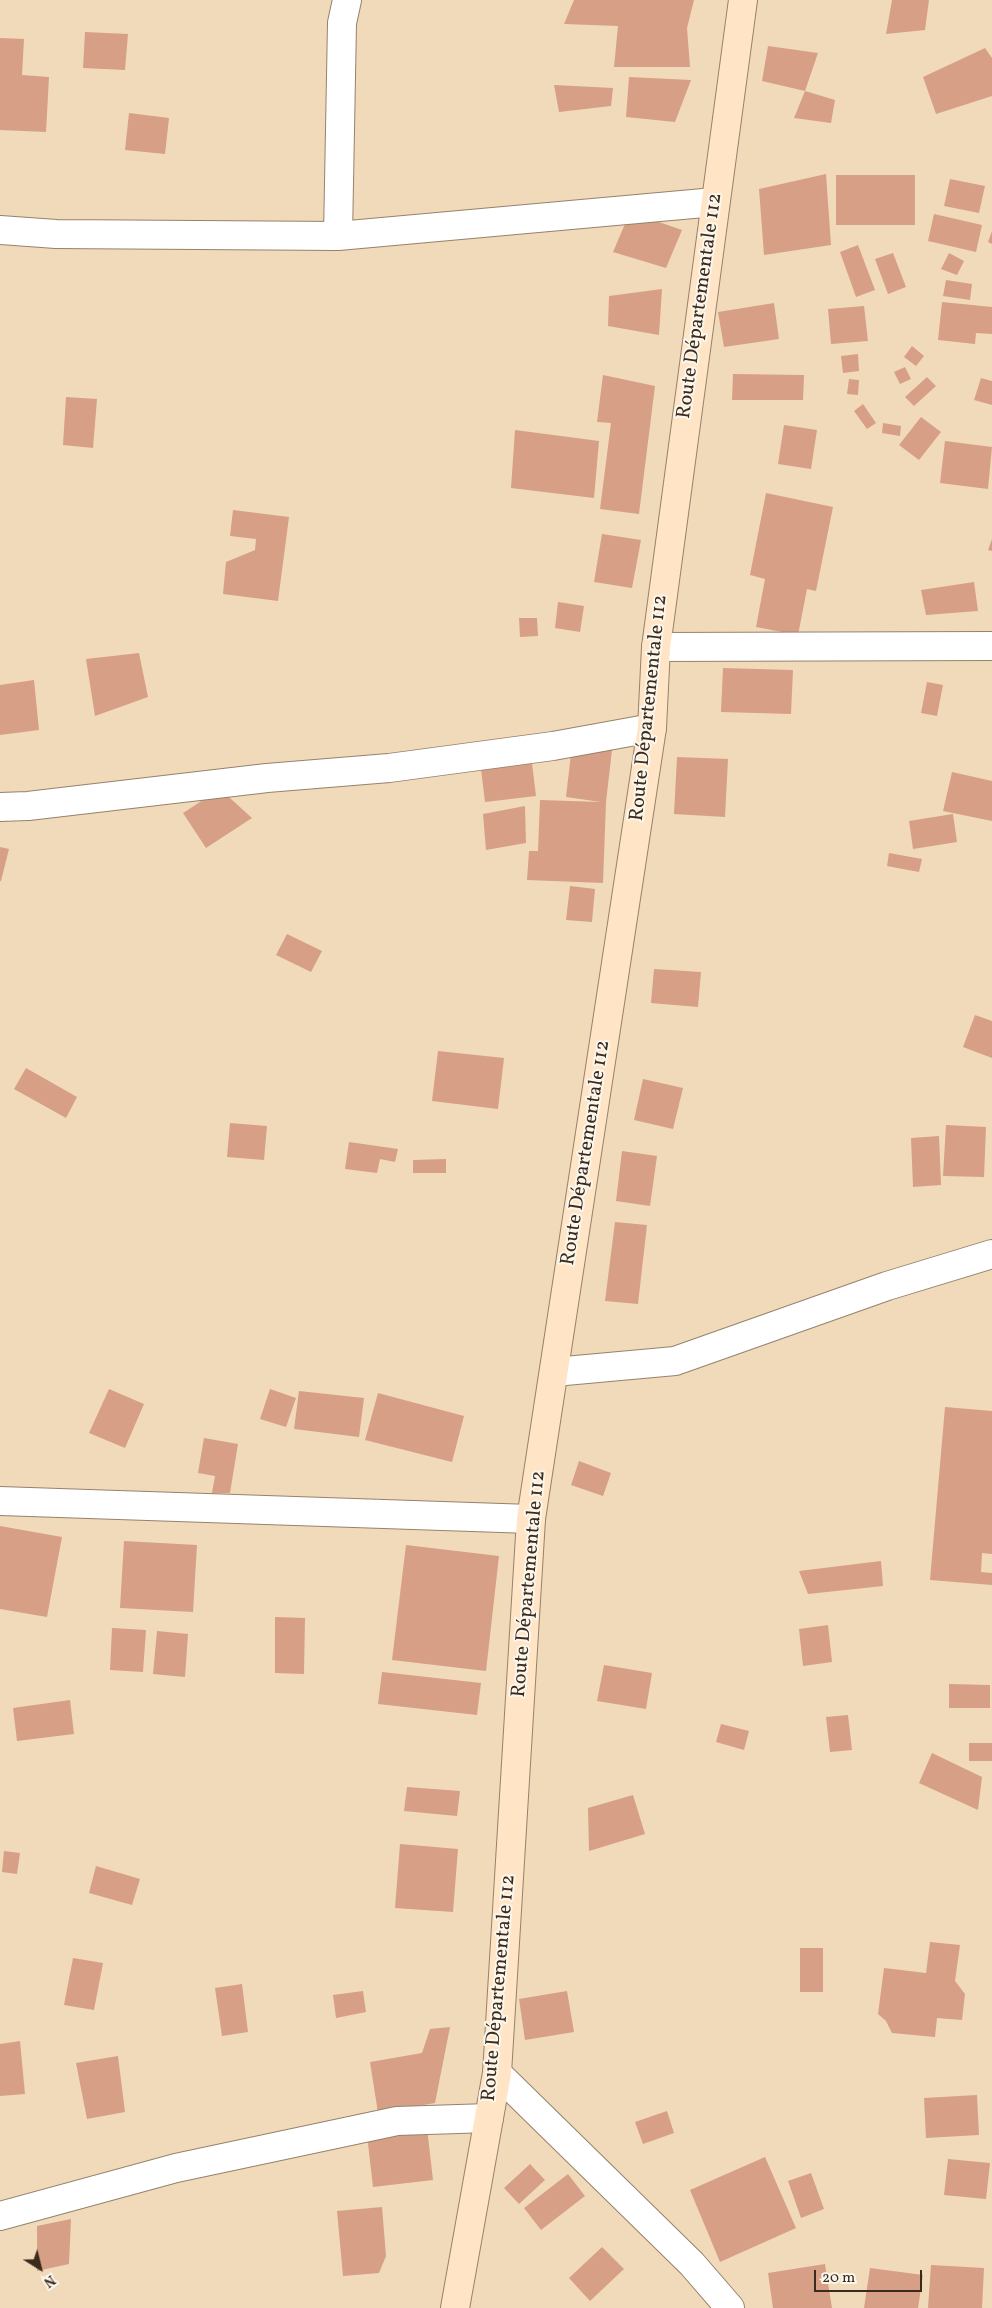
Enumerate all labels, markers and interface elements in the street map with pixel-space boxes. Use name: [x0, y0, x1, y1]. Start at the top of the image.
street label: Route Départementale 112: [673, 192, 729, 420]
street label: Route Départementale 112: [626, 594, 674, 822]
street label: Route Départementale 112: [557, 1039, 617, 1267]
street label: Route Départementale 112: [508, 1470, 552, 1698]
street label: Route Départementale 112: [478, 1874, 522, 2102]
north arrow: [15, 2243, 65, 2293]
scale bar: [817, 2260, 924, 2292]
text: 20 m: [822, 2268, 855, 2289]
text: N: [39, 2270, 59, 2291]

